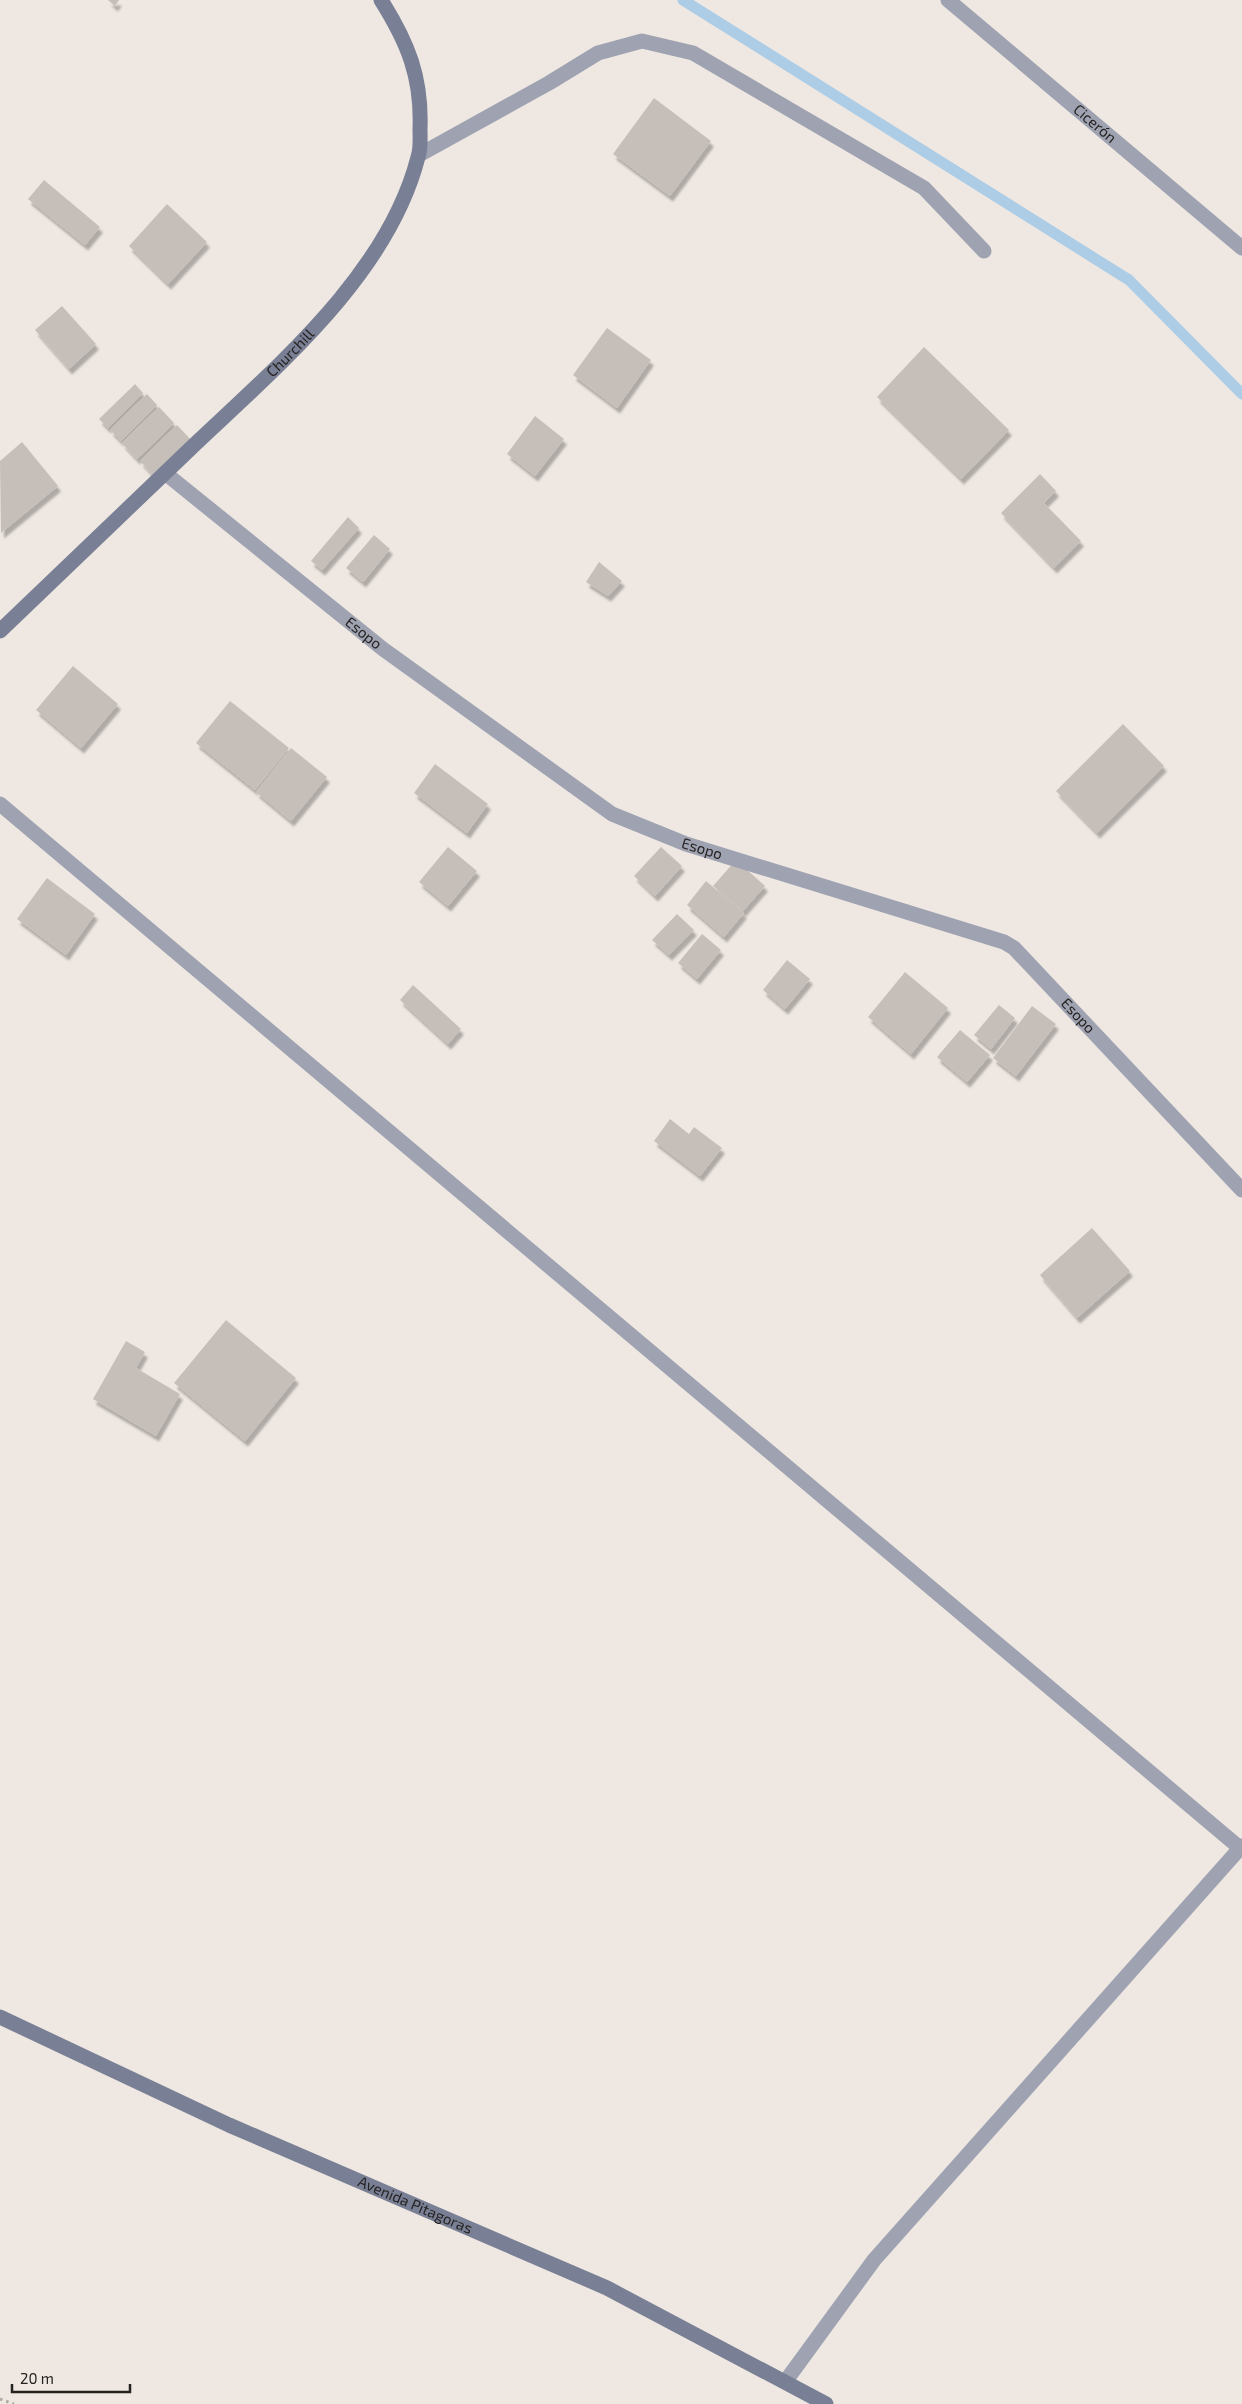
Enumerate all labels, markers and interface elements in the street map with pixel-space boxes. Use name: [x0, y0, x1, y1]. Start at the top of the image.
street label: Cicerón: [1070, 100, 1121, 146]
street label: Churchill: [262, 324, 318, 380]
street label: Esopo: [342, 612, 386, 653]
street label: Esopo: [680, 833, 725, 863]
street label: Esopo: [1058, 994, 1100, 1037]
street label: Avenida Pitagoras: [356, 2172, 476, 2237]
scale bar: [12, 2362, 130, 2394]
text: 20 m: [20, 2369, 54, 2387]

